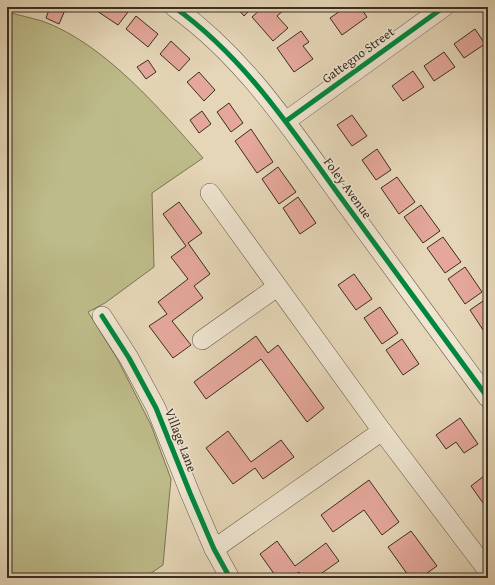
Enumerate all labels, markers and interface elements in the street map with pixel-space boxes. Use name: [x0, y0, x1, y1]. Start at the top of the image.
street label: Gattegno Street: [318, 22, 398, 88]
street label: Foley Avenue: [319, 153, 377, 223]
street label: Village Lane: [160, 405, 202, 475]

